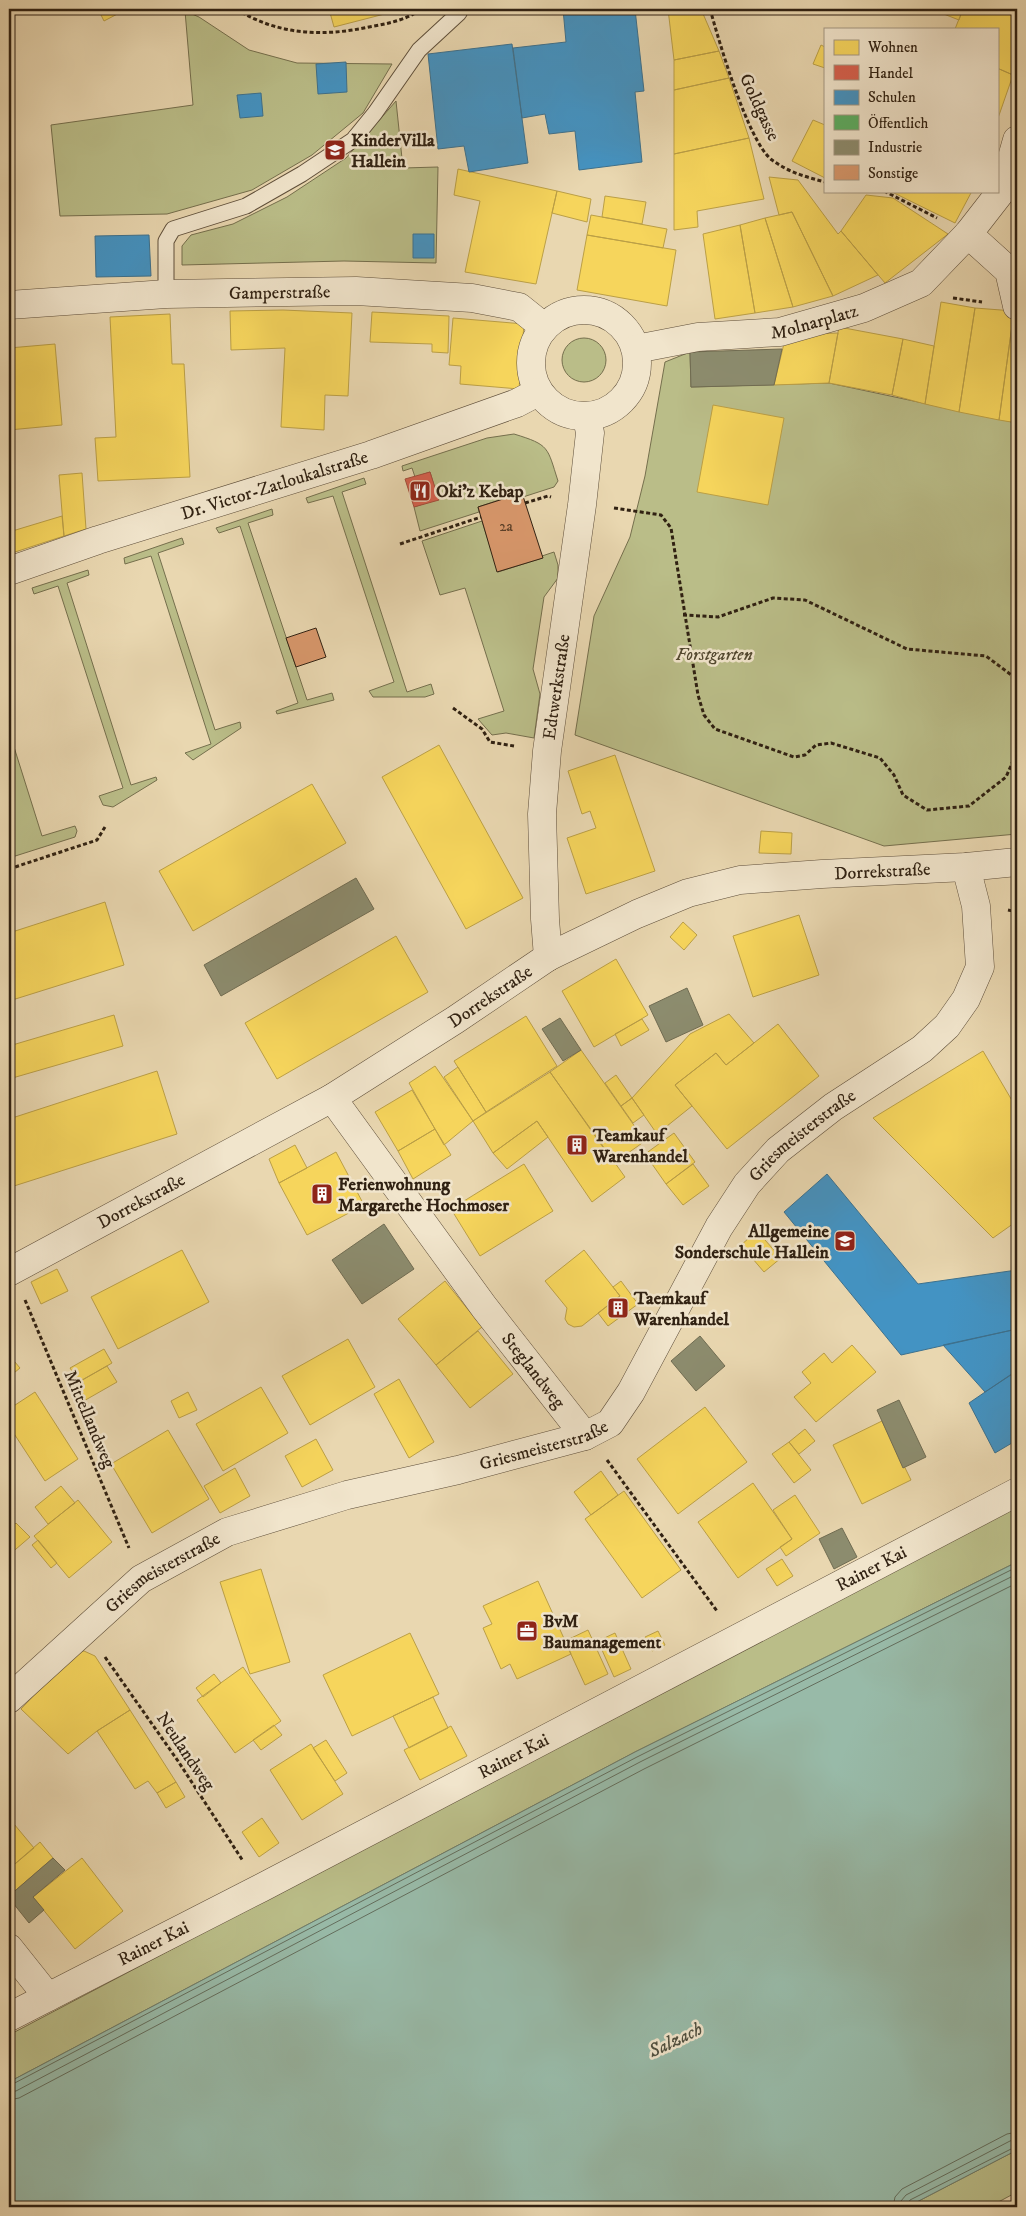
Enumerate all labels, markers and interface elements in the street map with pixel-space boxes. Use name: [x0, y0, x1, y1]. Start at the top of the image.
legend: [824, 28, 998, 192]
text: Wohnen: [867, 38, 918, 57]
text: Handel: [868, 64, 913, 83]
street label: Goldgasse: [734, 70, 784, 144]
text: Schulen: [868, 88, 916, 107]
text: Öffentlich: [868, 114, 929, 133]
place label: KinderVilla Hallein: [351, 130, 435, 173]
school or university icon: KinderVilla Hallein: [323, 138, 347, 162]
text: Industrie: [868, 138, 922, 157]
text: Sonstige: [868, 164, 918, 183]
street label: Gamperstraße: [229, 281, 331, 305]
street label: Molnarplatz: [770, 300, 861, 345]
street label: Dr. Victor-Zatloukalstraße: [179, 447, 371, 525]
restaurant icon: Oki'z Kebap: [408, 479, 432, 503]
place label: Oki'z Kebap: [436, 481, 524, 503]
house number: 2a: [499, 517, 513, 536]
street label: Edtwerkstraße: [539, 633, 575, 741]
park label: Forstgarten: [675, 644, 753, 666]
street label: Dorrekstraße: [834, 859, 931, 885]
street label: Dorrekstraße: [445, 961, 537, 1033]
street label: Griesmeisterstraße: [744, 1085, 860, 1187]
place label: Teamkauf Warenhandel: [592, 1125, 688, 1168]
building icon: Teamkauf Warenhandel: [565, 1133, 589, 1157]
street label: Dorrekstraße: [94, 1169, 189, 1234]
place label: Ferienwohnung Margarethe Hochmoser: [338, 1174, 509, 1217]
building icon: Ferienwohnung Margarethe Hochmoser: [310, 1182, 334, 1206]
place label: Allgemeine Sonderschule Hallein: [675, 1221, 830, 1264]
school or university icon: Allgemeine Sonderschule Hallein: [833, 1229, 857, 1253]
place label: Taemkauf Warenhandel: [633, 1288, 729, 1331]
building icon: Taemkauf Warenhandel: [606, 1296, 630, 1320]
street label: Steglandweg: [496, 1329, 570, 1414]
street label: Mittellandweg: [59, 1367, 120, 1472]
street label: Griesmeisterstraße: [477, 1416, 612, 1476]
street label: Griesmeisterstraße: [101, 1528, 224, 1618]
street label: Rainer Kai: [833, 1542, 911, 1597]
place label: BvM Baumanagement: [543, 1611, 661, 1654]
office icon: BvM Baumanagement: [515, 1619, 539, 1643]
street label: Neulandweg: [151, 1708, 219, 1795]
street label: Rainer Kai: [475, 1729, 553, 1784]
street label: Rainer Kai: [115, 1917, 193, 1971]
water label: Salzach: [644, 2017, 707, 2064]

